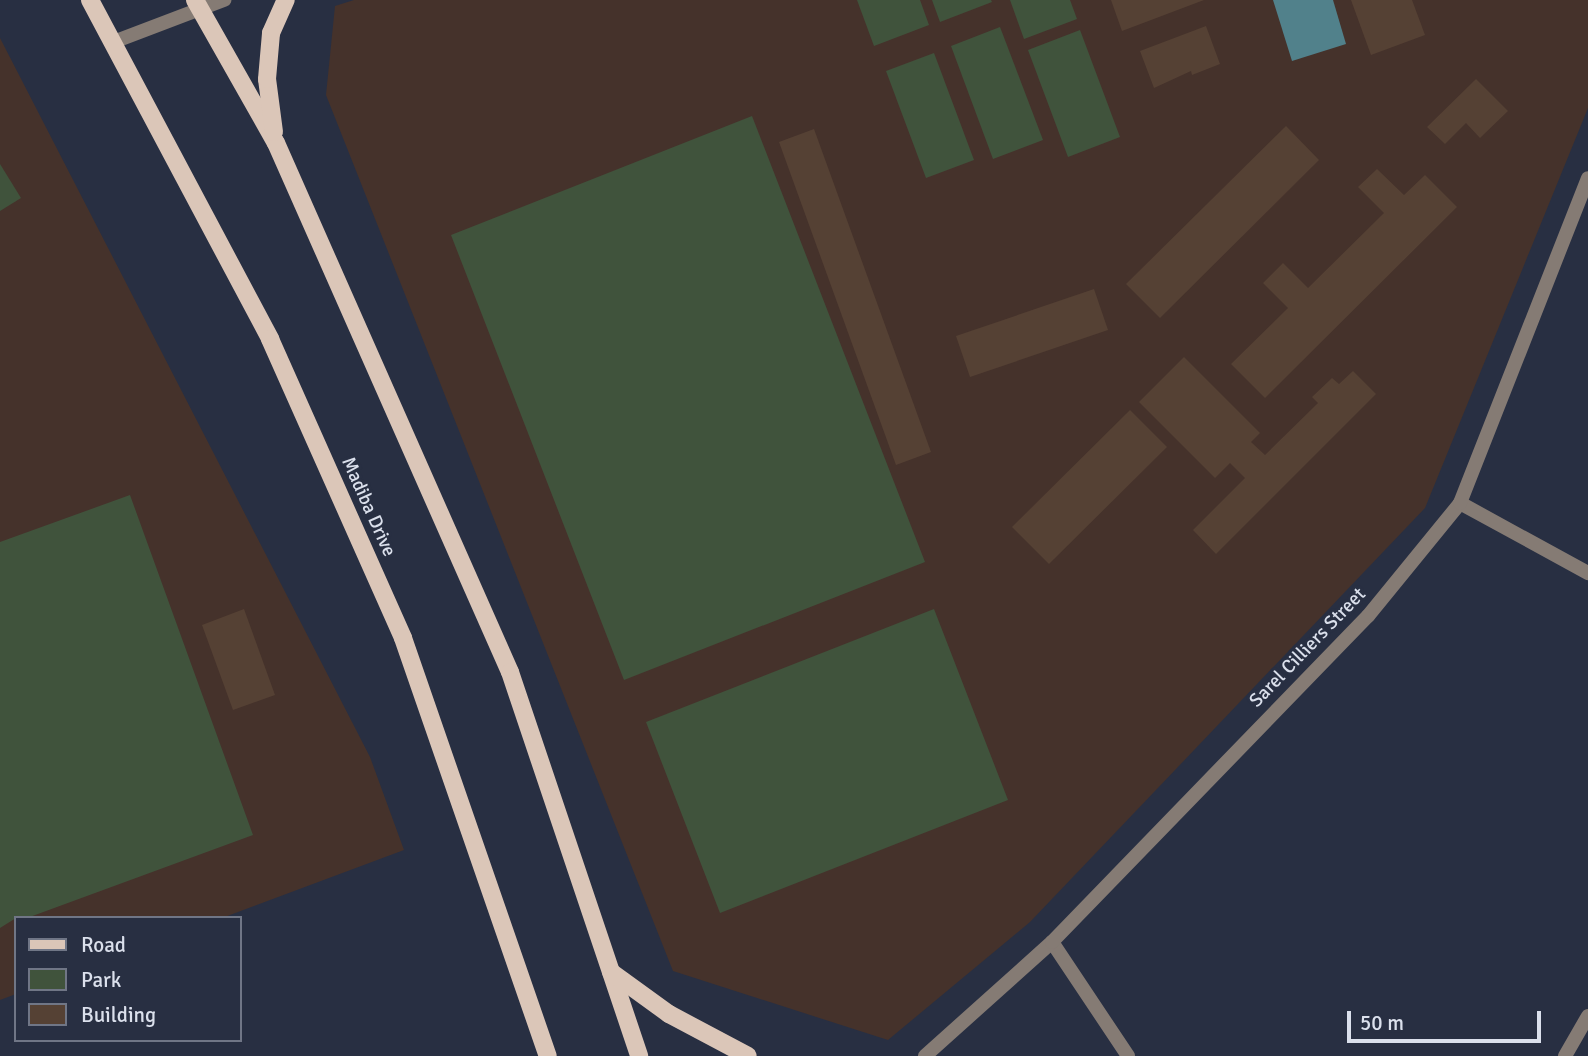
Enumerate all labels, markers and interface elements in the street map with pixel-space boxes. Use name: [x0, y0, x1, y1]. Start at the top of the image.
street label: Madiba Drive: [336, 454, 400, 560]
street label: Sarel Cilliers Street: [1245, 584, 1371, 712]
legend: [14, 916, 242, 1042]
text: Road: [81, 932, 126, 958]
text: Park: [81, 967, 121, 993]
scale bar: [1350, 996, 1544, 1040]
text: Building: [81, 1002, 156, 1028]
text: 50 m: [1360, 1010, 1404, 1036]

